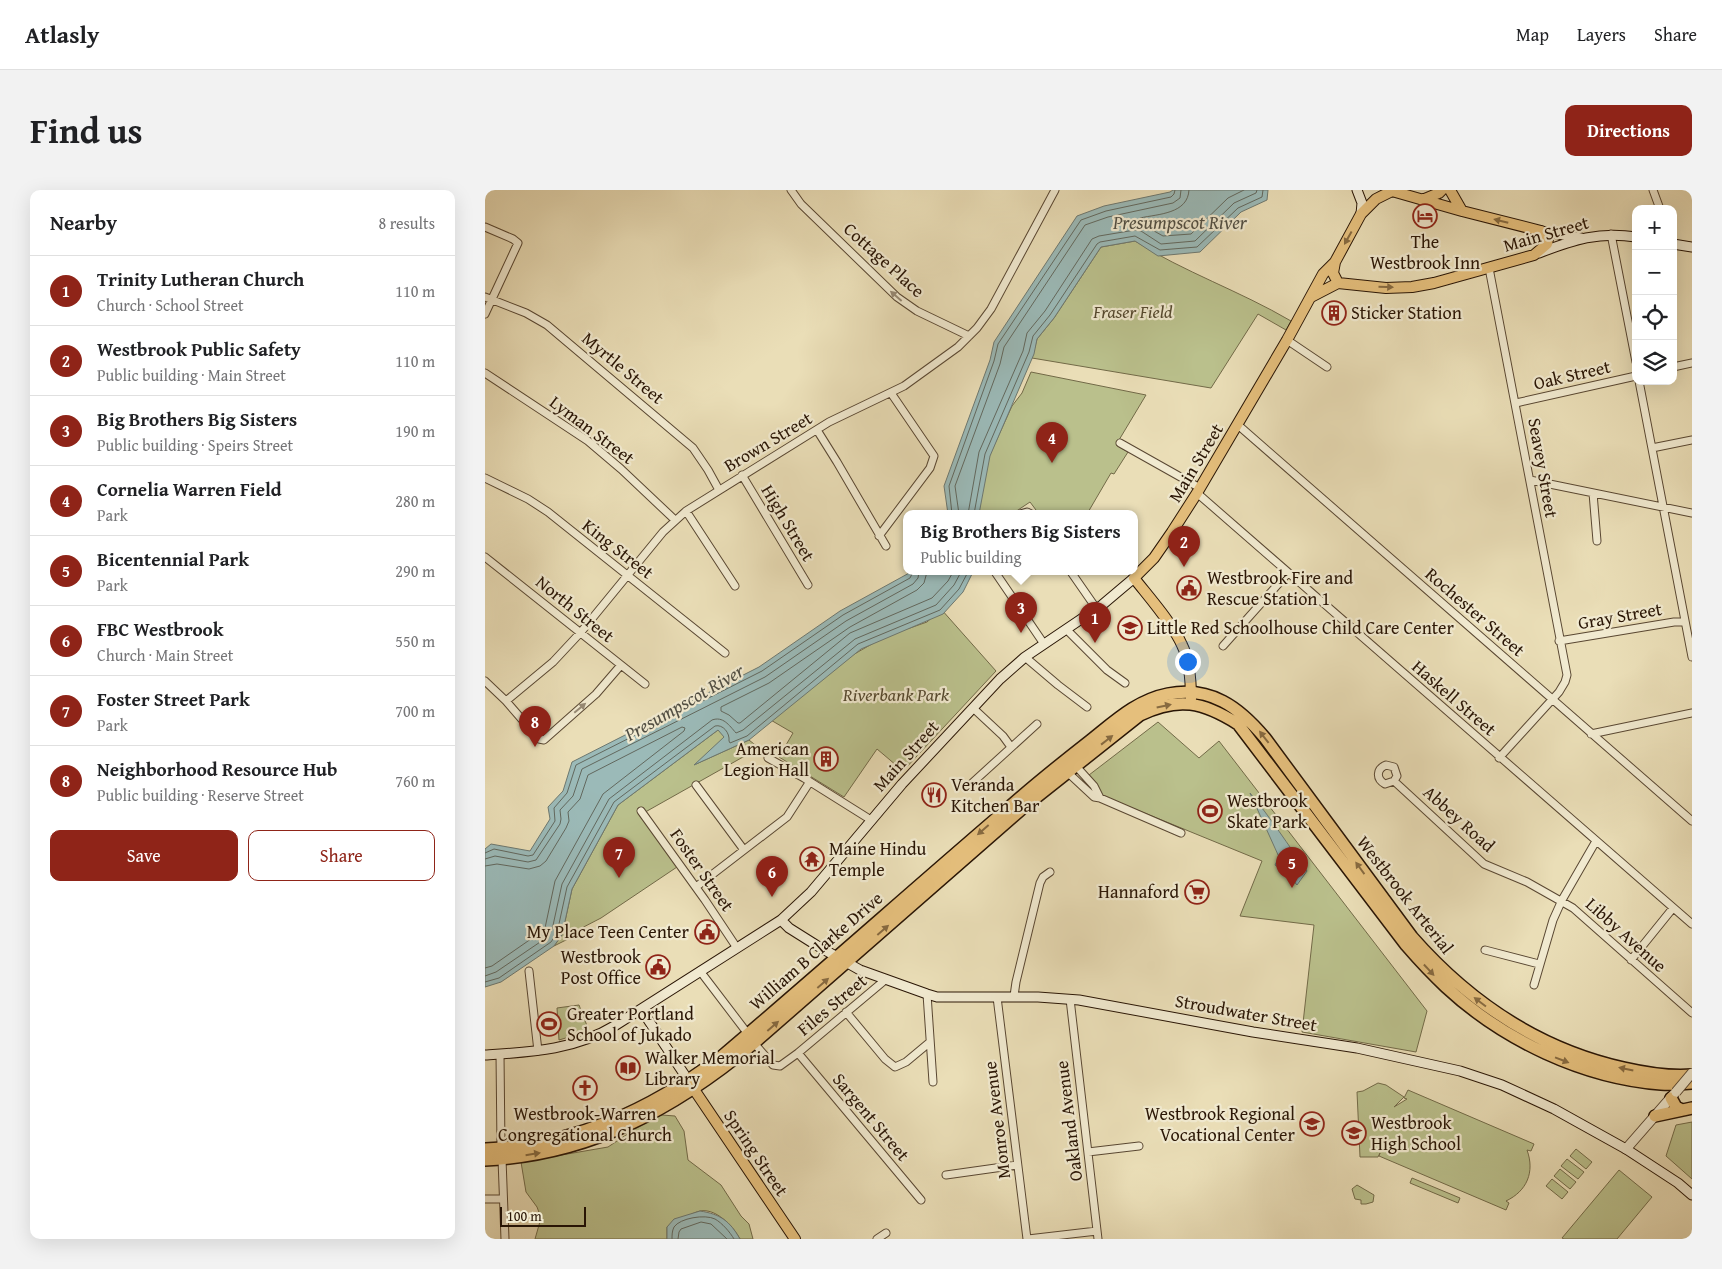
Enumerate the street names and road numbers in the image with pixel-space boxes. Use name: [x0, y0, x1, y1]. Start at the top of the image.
street label: Main Street: [1500, 208, 1592, 259]
street label: Cottage Place: [838, 216, 931, 304]
street label: Myrtle Street: [576, 325, 671, 411]
street label: Oak Street: [1531, 352, 1614, 396]
street label: Lyman Street: [544, 389, 641, 471]
street label: Brown Street: [719, 404, 818, 479]
street label: Seavey Street: [1521, 416, 1566, 521]
street label: Main Street: [1161, 418, 1230, 507]
street label: High Street: [755, 479, 822, 567]
street label: King Street: [577, 512, 660, 586]
street label: Rochester Street: [1419, 561, 1532, 663]
street label: North Street: [530, 568, 621, 649]
street label: Gray Street: [1576, 595, 1665, 636]
street label: Haskell Street: [1406, 653, 1503, 742]
street label: Main Street: [866, 713, 946, 797]
street label: Abbey Road: [1417, 779, 1502, 859]
street label: Foster Street: [664, 823, 741, 917]
street label: Westbrook Arterial: [1351, 830, 1460, 960]
street label: William B Clarke Drive: [743, 885, 888, 1016]
street label: Libby Avenue: [1580, 891, 1673, 978]
street label: Files Street: [791, 967, 873, 1042]
street label: Stroudwater Street: [1173, 987, 1320, 1038]
street label: Oakland Avenue: [1048, 1059, 1089, 1183]
street label: Monroe Avenue: [976, 1060, 1017, 1180]
street label: Sargent Street: [826, 1067, 917, 1167]
street label: Spring Street: [717, 1104, 796, 1202]

